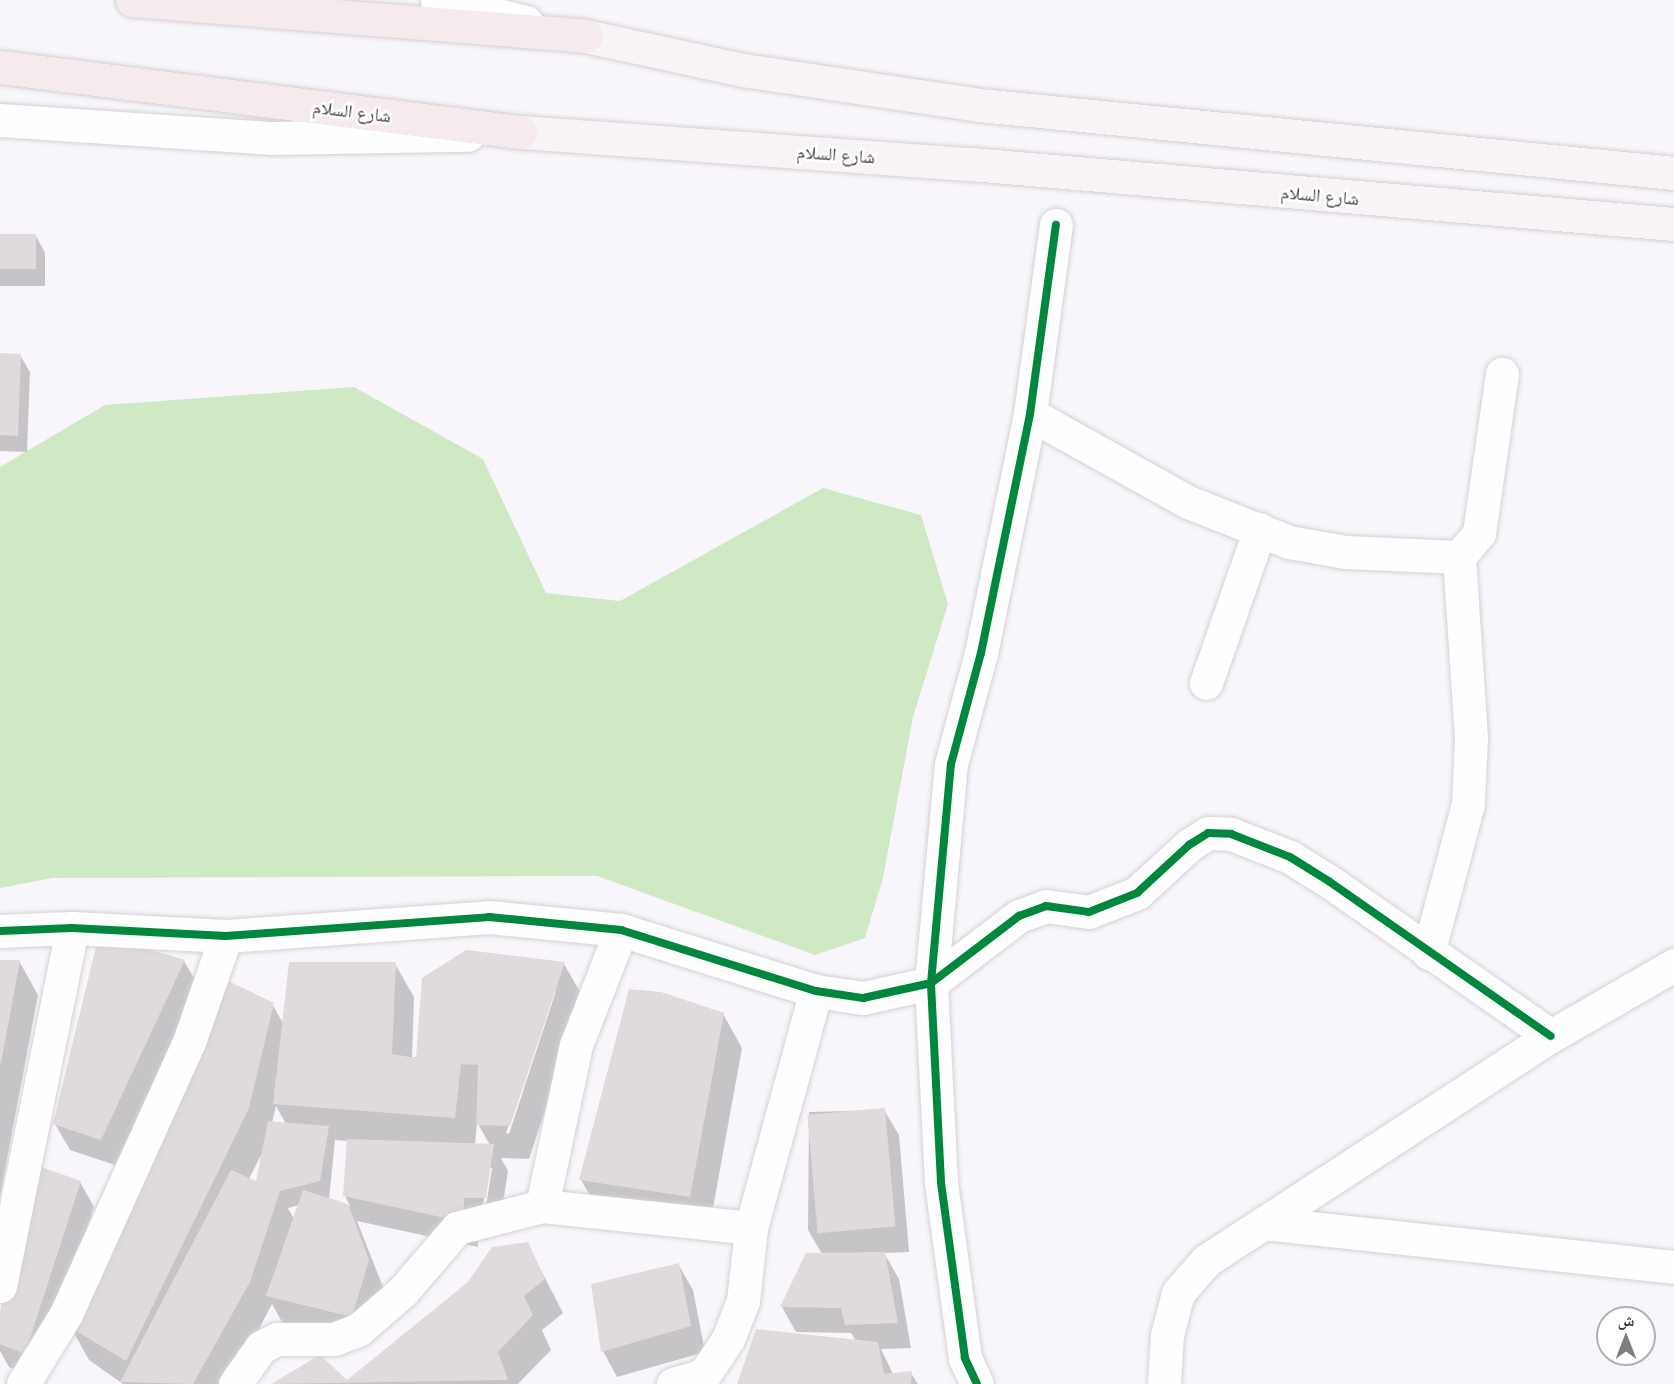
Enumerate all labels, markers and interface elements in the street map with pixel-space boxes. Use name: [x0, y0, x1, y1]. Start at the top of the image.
street label: شارع السلام: [312, 95, 392, 127]
street label: شارع السلام: [796, 140, 876, 168]
street label: شارع السلام: [1280, 181, 1360, 209]
north arrow: [1596, 1306, 1656, 1366]
text: ش: [1618, 1310, 1634, 1329]

